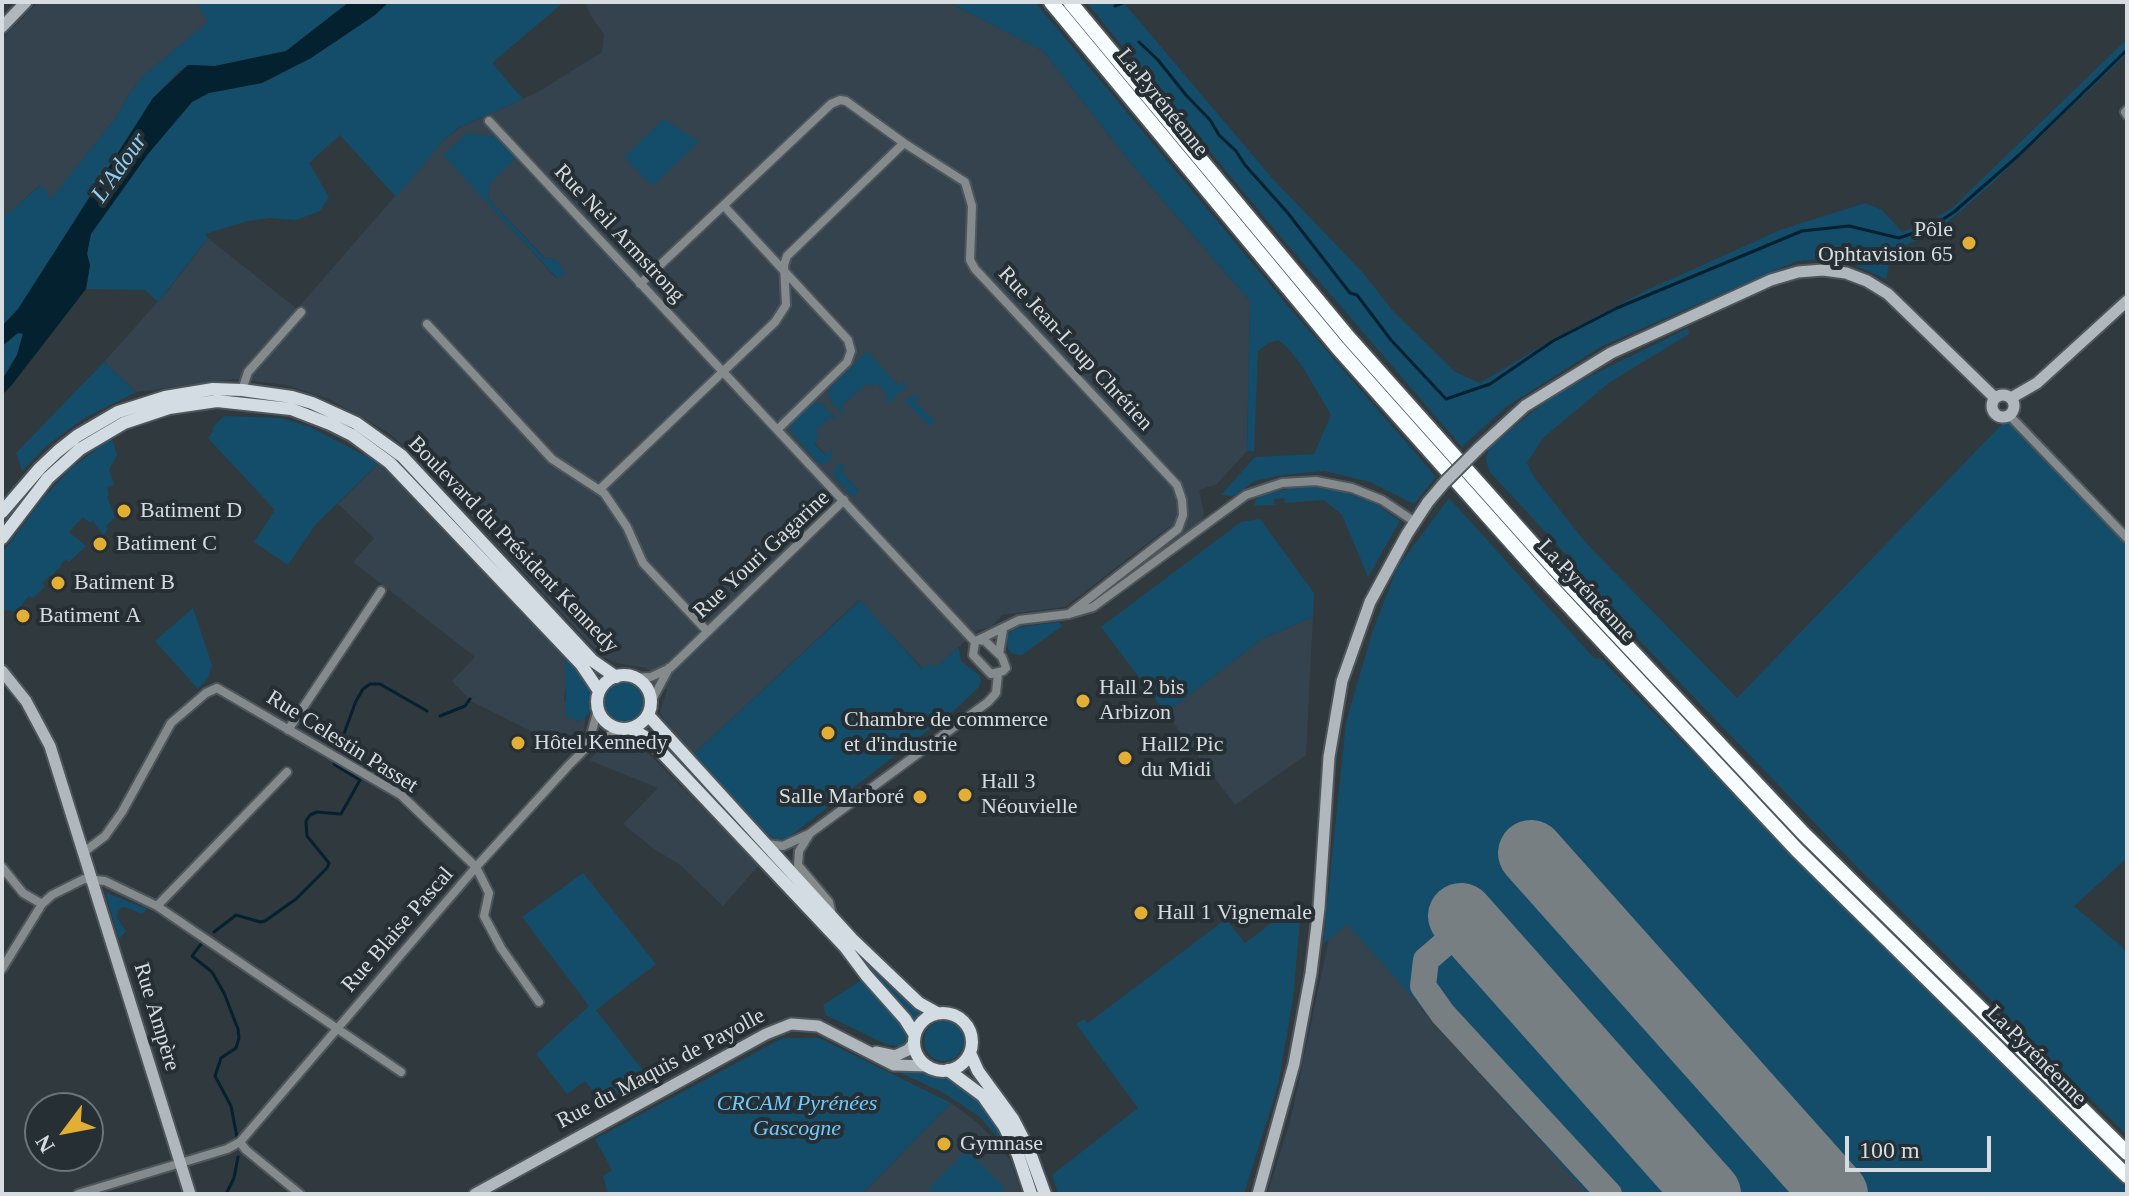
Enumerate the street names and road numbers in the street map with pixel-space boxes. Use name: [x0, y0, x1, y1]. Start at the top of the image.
street label: La Pyrénéenne: [1110, 44, 1214, 162]
street label: Rue Neil Armstrong: [548, 159, 690, 309]
street label: Rue Jean-Loup Chrétien: [992, 261, 1158, 437]
street label: Boulevard du Président Kennedy: [402, 431, 624, 659]
street label: Rue Youri Gagarine: [689, 485, 835, 625]
street label: La Pyrénéenne: [1532, 534, 1640, 648]
street label: Rue Celestin Passet: [261, 685, 423, 799]
street label: Rue Blaise Pascal: [336, 862, 460, 998]
street label: Rue Ampère: [127, 960, 185, 1074]
street label: La Pyrénéenne: [1980, 1000, 2092, 1112]
street label: Rue du Maquis de Payolle: [552, 1003, 770, 1135]

